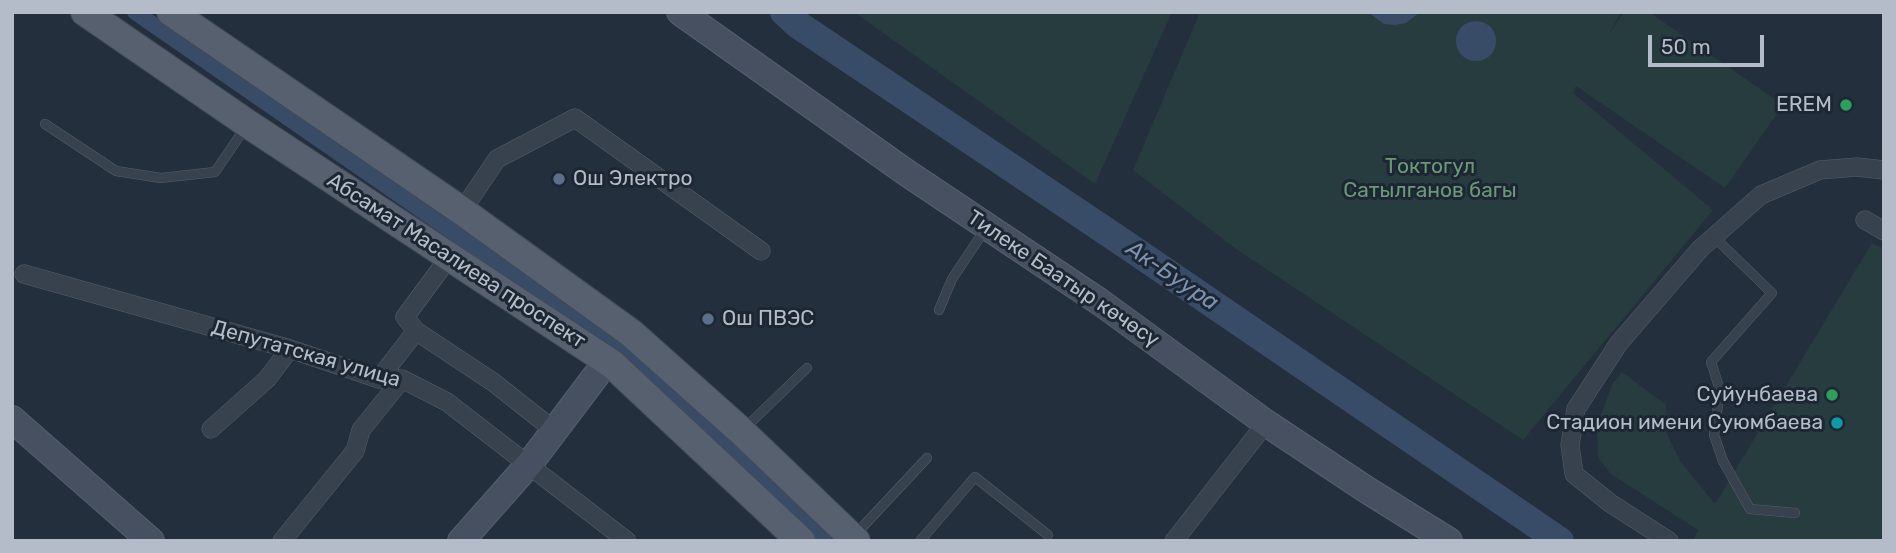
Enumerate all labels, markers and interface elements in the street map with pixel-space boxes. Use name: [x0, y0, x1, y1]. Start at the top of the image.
scale bar: [1651, 21, 1766, 65]
text: 50 m: [1661, 34, 1711, 59]
place label: EREM: [1776, 92, 1832, 118]
marker: EREM: [1838, 97, 1854, 113]
park label: Токтогул Сатылганов багы: [1343, 154, 1517, 204]
place label: Ош Электро: [573, 166, 693, 192]
street label: Абсамат Масалиева проспект: [322, 168, 590, 354]
marker: Ош Электро: [551, 171, 567, 187]
street label: Тилеке Баатыр көчөсү: [962, 205, 1164, 353]
water label: Ак-Буура: [1121, 235, 1223, 317]
place label: Ош ПВЭС: [722, 306, 814, 332]
marker: Ош ПВЭС: [700, 311, 716, 327]
street label: Депутатская улица: [209, 315, 403, 393]
place label: Суйунбаева: [1696, 382, 1818, 408]
marker: Суйунбаева: [1824, 387, 1840, 403]
place label: Стадион имени Суюмбаева: [1546, 410, 1823, 436]
marker: Стадион имени Суюмбаева: [1829, 415, 1845, 431]

